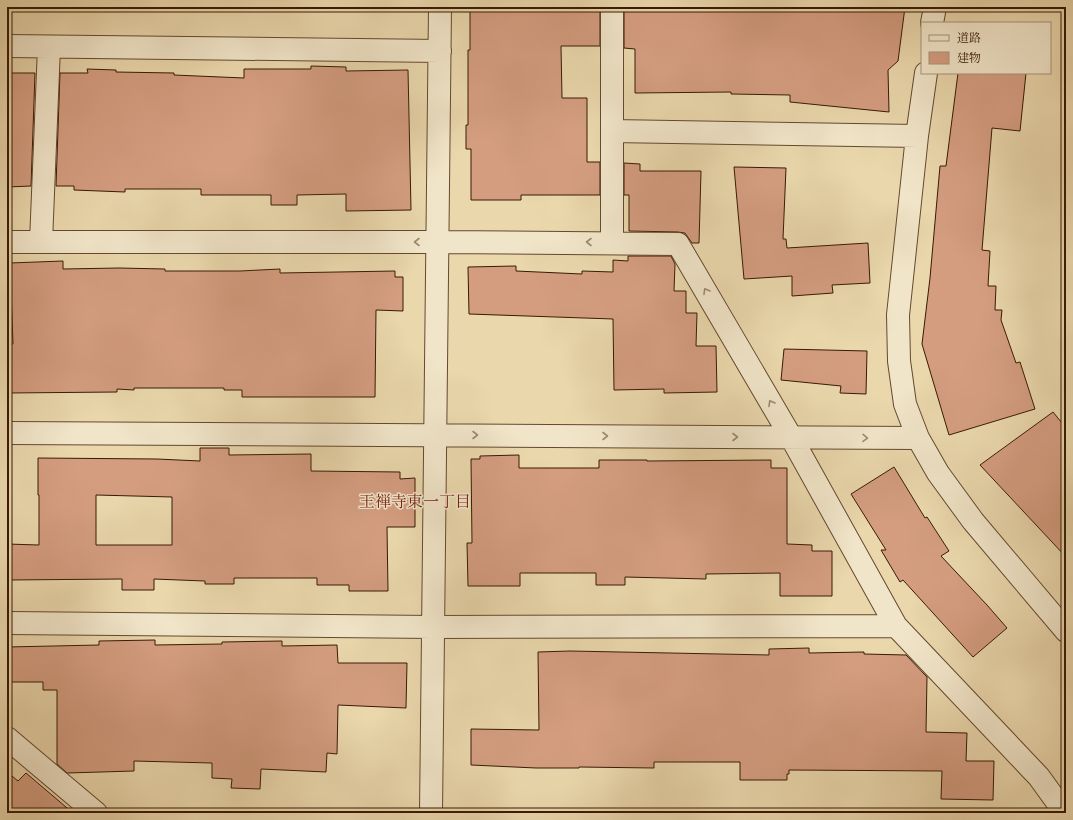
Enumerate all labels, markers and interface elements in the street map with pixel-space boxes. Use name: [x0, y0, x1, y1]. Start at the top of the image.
legend: [921, 22, 1051, 74]
text: 道路: [957, 29, 981, 46]
text: 建物: [957, 49, 981, 66]
one-way arrow: [414, 238, 420, 246]
one-way arrow: [586, 238, 592, 246]
one-way arrow: [703, 288, 710, 295]
one-way arrow: [769, 400, 776, 407]
one-way arrow: [472, 431, 478, 439]
one-way arrow: [602, 432, 608, 440]
one-way arrow: [732, 433, 738, 441]
one-way arrow: [862, 434, 868, 442]
district label: 王禅寺東一丁目: [359, 489, 471, 513]

